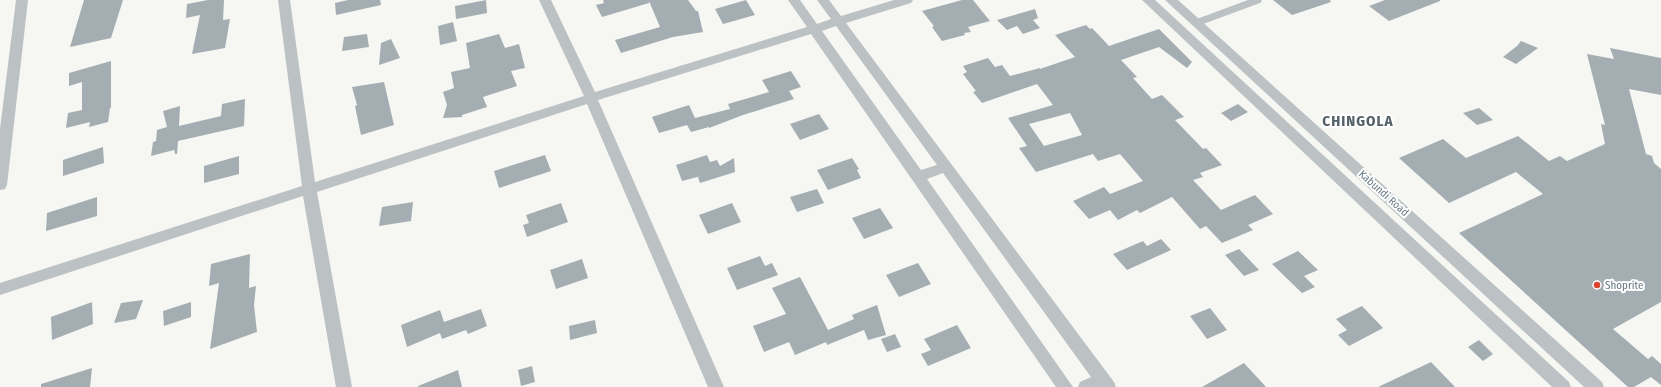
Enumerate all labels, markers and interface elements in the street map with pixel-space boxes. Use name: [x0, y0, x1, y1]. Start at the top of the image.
district label: CHINGOLA: [1322, 112, 1394, 130]
street label: Kabundi Road: [1356, 168, 1411, 219]
place label: Shoprite: [1605, 279, 1643, 292]
marker: Shoprite: [1592, 280, 1602, 290]

